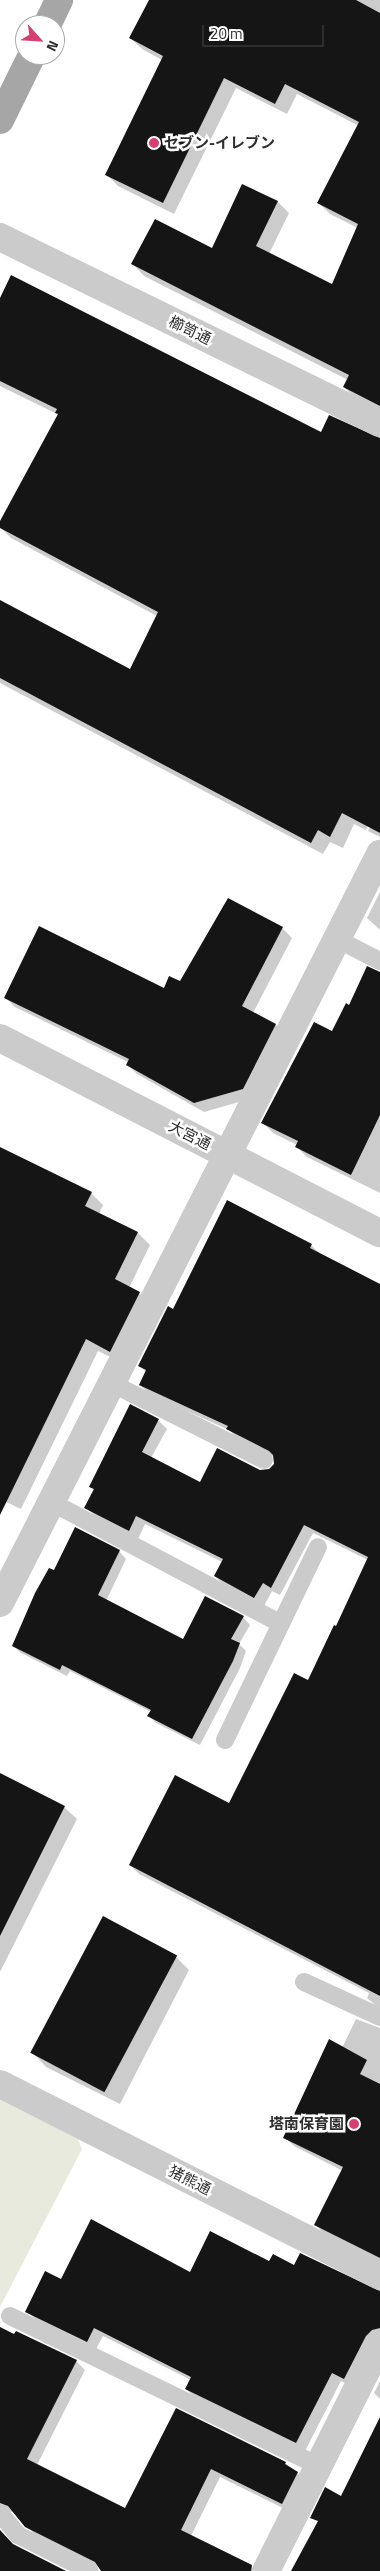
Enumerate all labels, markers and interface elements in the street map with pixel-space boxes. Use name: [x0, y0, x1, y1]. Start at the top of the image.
north arrow: [15, 15, 65, 65]
scale bar: [205, 15, 328, 47]
text: 20 m: [210, 22, 243, 45]
text: N: [41, 37, 65, 55]
place label: セブン-イレブン: [164, 134, 275, 152]
marker: セブン-イレブン: [148, 137, 160, 149]
street label: 櫛笥通: [166, 312, 214, 348]
street label: 大宮通: [166, 1117, 214, 1153]
place label: 塔南保育園: [269, 2115, 344, 2133]
marker: 塔南保育園: [348, 2118, 360, 2130]
street label: 猪熊通: [166, 2162, 214, 2198]

